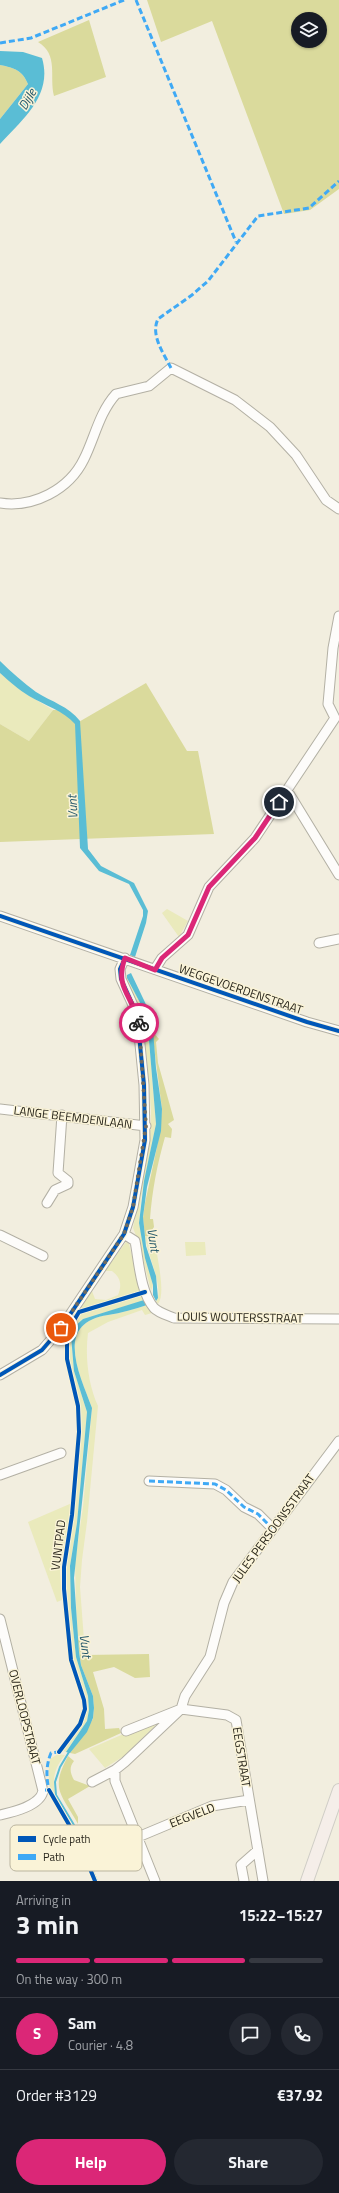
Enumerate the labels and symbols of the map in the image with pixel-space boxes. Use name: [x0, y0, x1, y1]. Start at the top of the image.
water label: Dijle: [13, 84, 42, 114]
pin: [262, 785, 296, 819]
water label: Vunt: [61, 793, 83, 819]
street label: WEGGEVOERDENSTRAAT: [176, 959, 306, 1019]
courier: [119, 1003, 159, 1043]
street label: LANGE BEEMDENLAAN: [13, 1100, 133, 1134]
water label: Vunt: [142, 1227, 166, 1255]
street label: LOUIS WOUTERSSTRAAT: [177, 1306, 304, 1328]
pin: [44, 1311, 78, 1345]
street label: JULES PERSOONSSTRAAT: [227, 1469, 320, 1587]
street label: VUNTPAD: [45, 1518, 71, 1571]
water label: Vunt: [75, 1633, 98, 1661]
street label: OVERLOOPSTRAAT: [4, 1667, 46, 1767]
street label: EEGSTRAAT: [228, 1726, 256, 1789]
street label: EEGVELD: [166, 1798, 218, 1832]
legend: [10, 1825, 142, 1871]
text: Cycle path: [43, 1831, 91, 1847]
text: Path: [43, 1849, 65, 1865]

